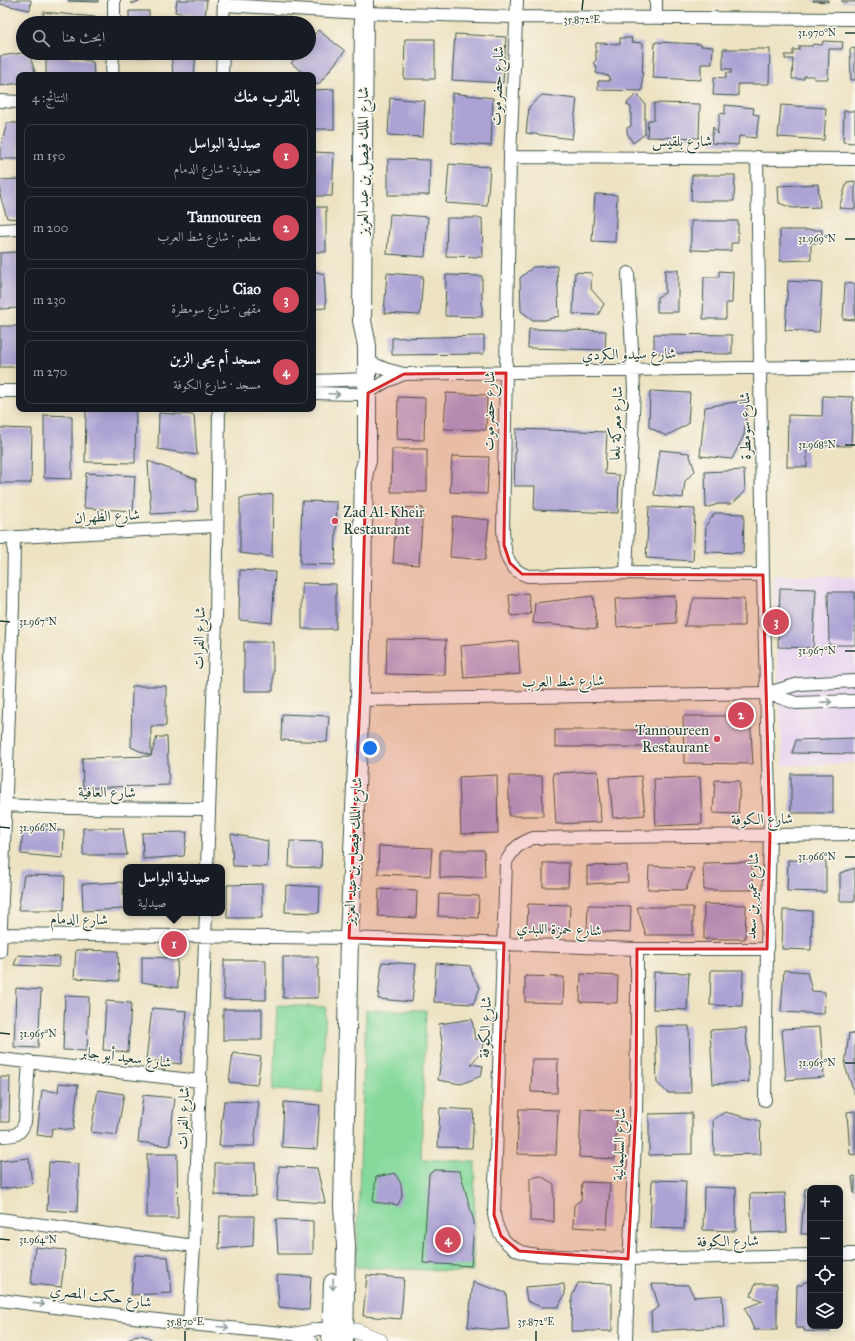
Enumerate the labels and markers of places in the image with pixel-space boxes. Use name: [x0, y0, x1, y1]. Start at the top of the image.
place label: Zad Al-Kheir Restaurant: [343, 503, 425, 538]
marker: Zad Al-Kheir Restaurant: [330, 516, 340, 526]
pin: 3: [763, 607, 789, 637]
pin: 2: [728, 700, 754, 730]
place label: Tannoureen Restaurant: [635, 721, 710, 756]
marker: Tannoureen Restaurant: [712, 734, 722, 744]
pin: 1: [161, 929, 187, 959]
pin: 4: [435, 1225, 461, 1255]

